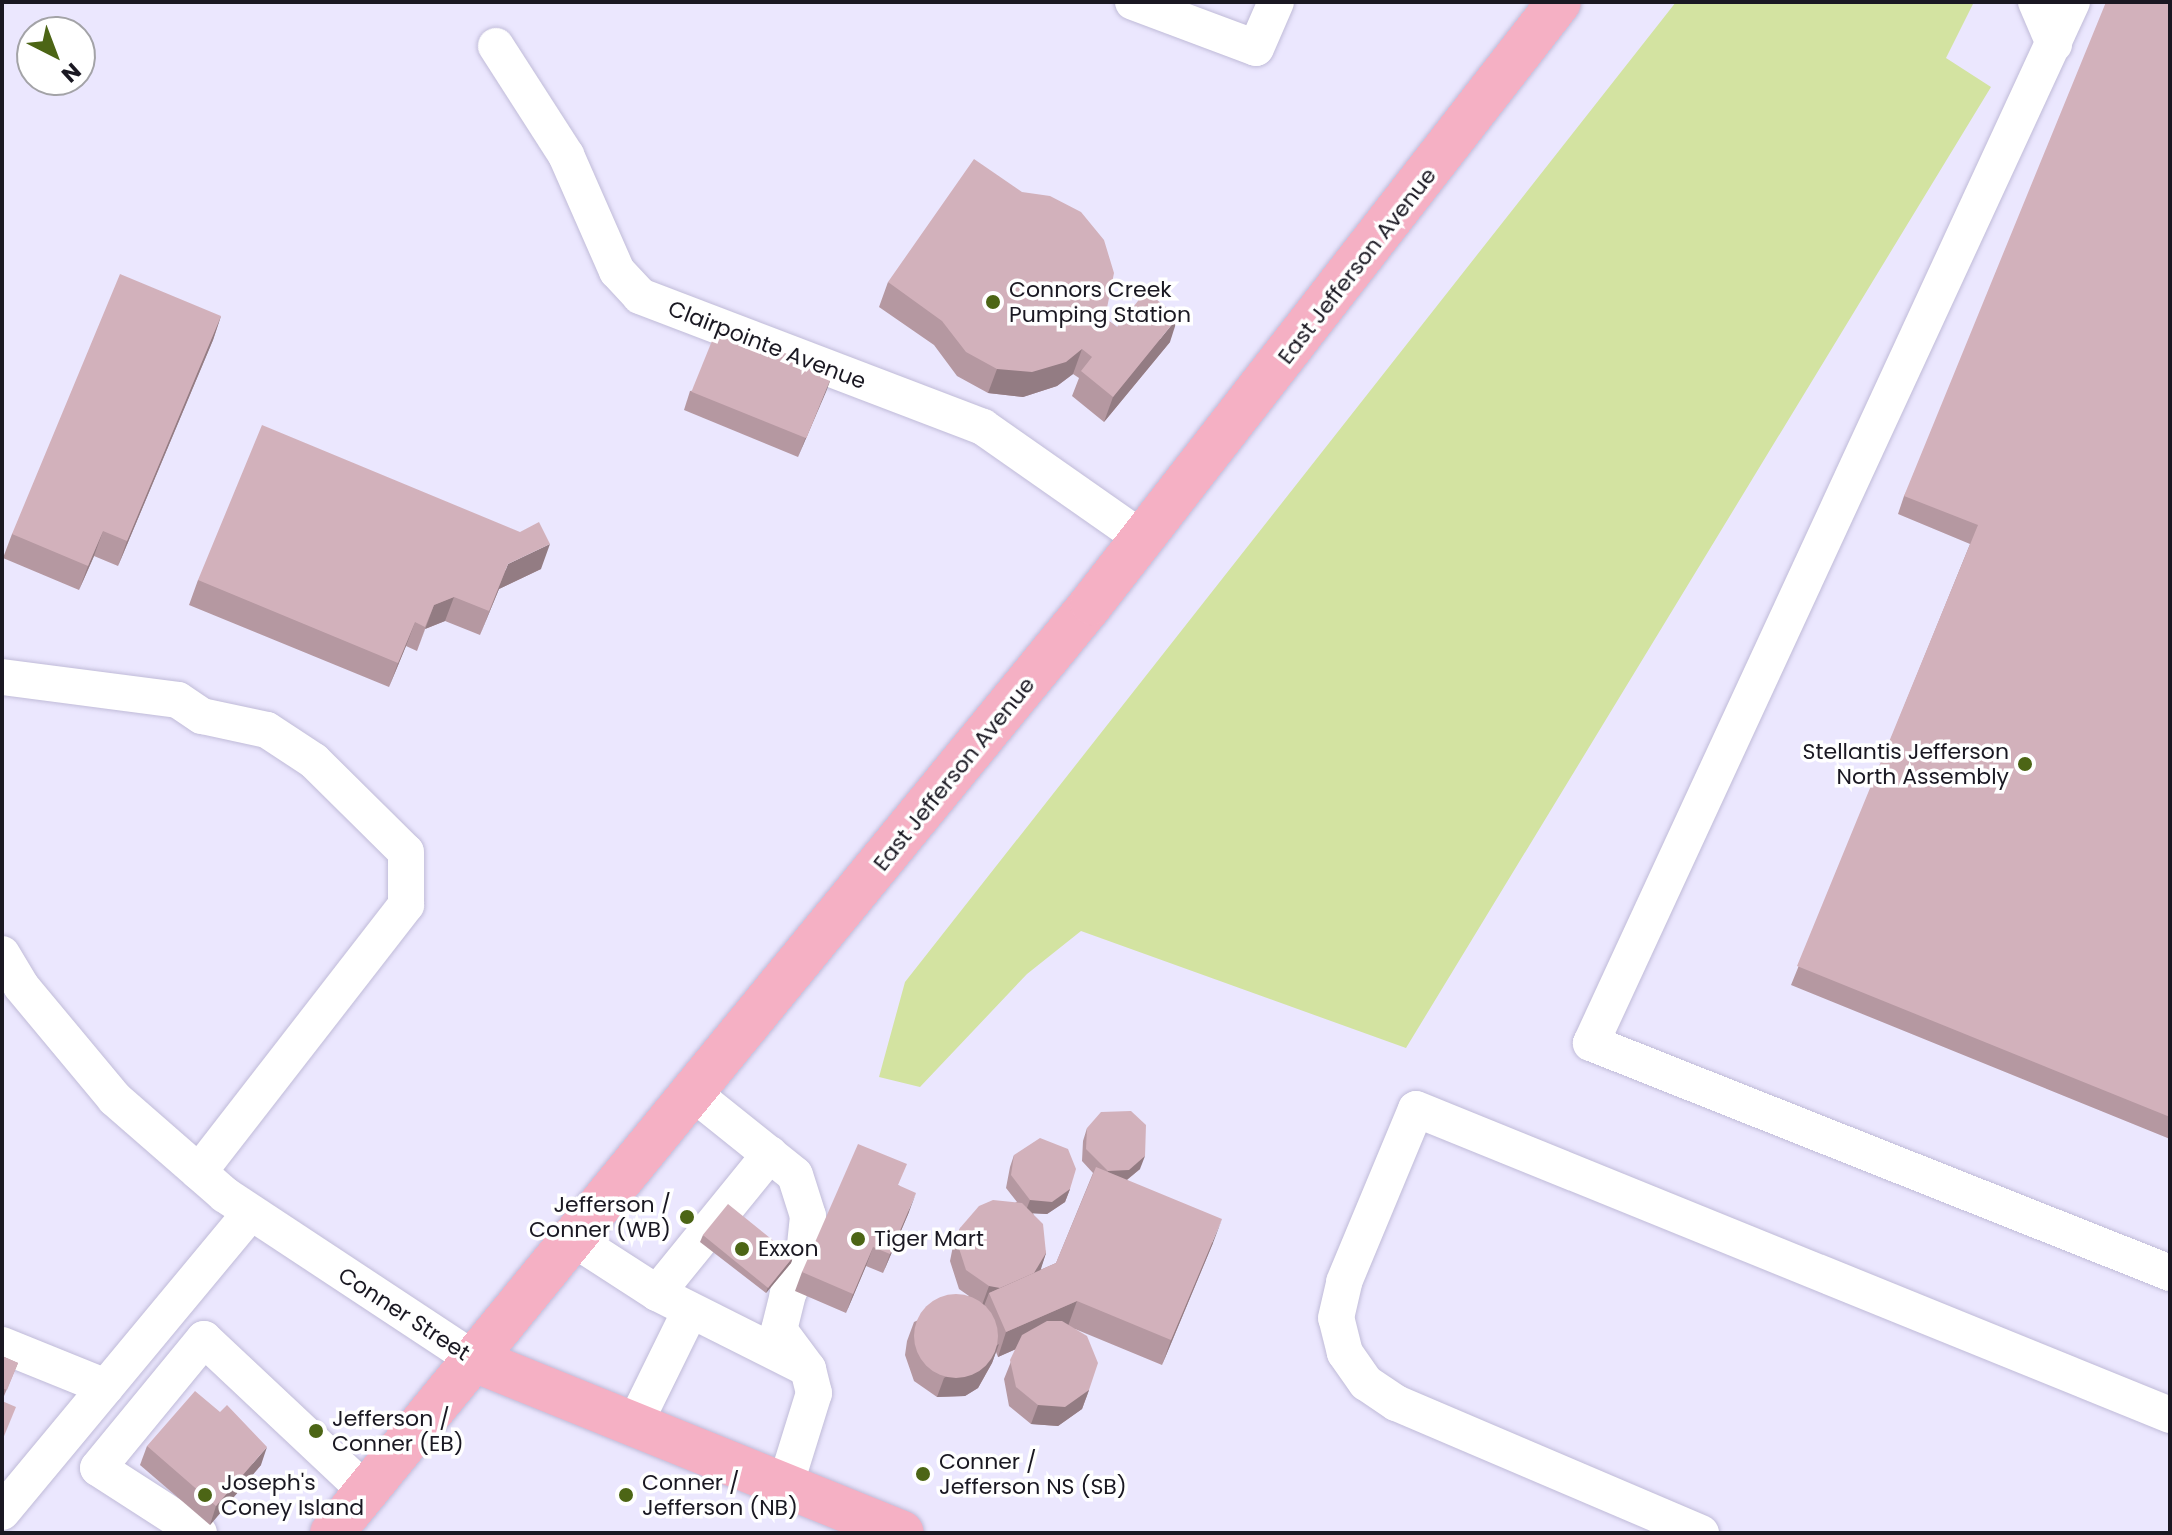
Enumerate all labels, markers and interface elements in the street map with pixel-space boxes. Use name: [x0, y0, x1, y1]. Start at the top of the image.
north arrow: [16, 16, 96, 96]
text: N: [55, 56, 88, 90]
street label: East Jefferson Avenue: [1272, 163, 1442, 369]
place label: Connors Creek Pumping Station: [1009, 276, 1191, 328]
marker: Connors Creek Pumping Station: [984, 293, 1002, 311]
street label: Clairpointe Avenue: [664, 295, 870, 395]
street label: East Jefferson Avenue: [868, 672, 1040, 876]
place label: Stellantis Jefferson North Assembly: [1803, 738, 2009, 790]
marker: Stellantis Jefferson North Assembly: [2016, 755, 2034, 773]
place label: Jefferson / Conner (WB): [529, 1191, 671, 1242]
marker: Jefferson / Conner (WB): [678, 1208, 696, 1226]
place label: Tiger Mart: [874, 1226, 984, 1252]
marker: Tiger Mart: [849, 1230, 867, 1248]
place label: Exxon: [758, 1236, 819, 1262]
marker: Exxon: [733, 1240, 751, 1258]
street label: Conner Street: [333, 1262, 475, 1366]
place label: Jefferson / Conner (EB): [332, 1405, 464, 1456]
marker: Jefferson / Conner (EB): [307, 1422, 325, 1440]
place label: Conner / Jefferson NS (SB): [939, 1448, 1127, 1500]
marker: Conner / Jefferson NS (SB): [914, 1465, 932, 1483]
place label: Joseph's Coney Island: [221, 1469, 364, 1520]
place label: Conner / Jefferson (NB): [642, 1469, 798, 1520]
marker: Joseph's Coney Island: [196, 1486, 214, 1504]
marker: Conner / Jefferson (NB): [617, 1486, 635, 1504]

